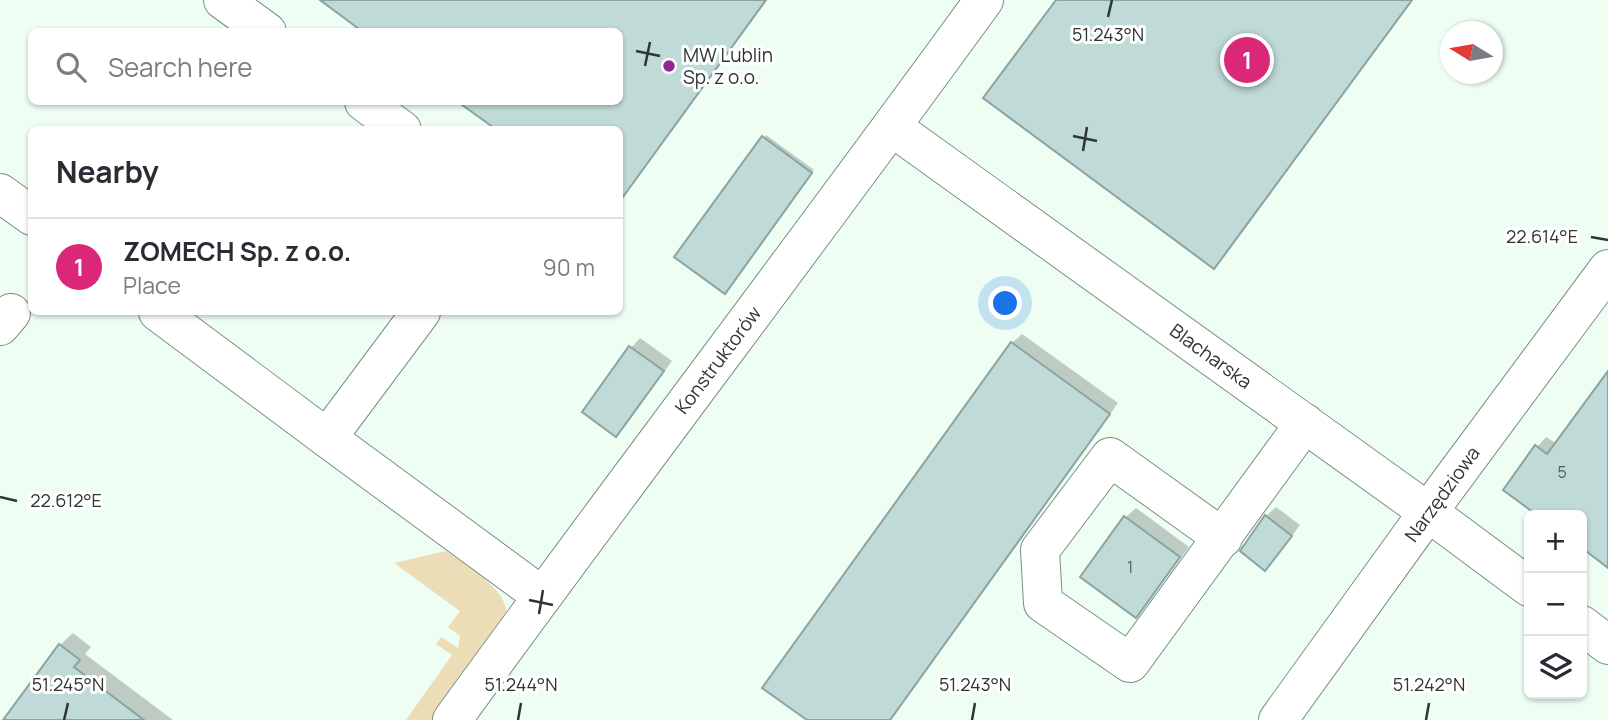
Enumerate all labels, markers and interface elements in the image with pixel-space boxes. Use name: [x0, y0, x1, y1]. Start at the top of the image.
north arrow: [1440, 21, 1503, 84]
text: 51.243°N: [1072, 22, 1144, 46]
search box: [28, 28, 623, 105]
pin: 1: [1224, 34, 1270, 86]
place label: MW Lublin Sp. z o.o.: [683, 42, 773, 90]
icon: search: [52, 48, 90, 86]
text: Search here: [108, 49, 253, 85]
marker: MW Lublin Sp. z o.o.: [661, 58, 677, 74]
text: Nearby: [56, 151, 159, 192]
text: 22.614°E: [1506, 224, 1578, 248]
text: ZOMECH Sp. z o.o.: [123, 233, 351, 269]
text: 1: [74, 251, 84, 283]
text: 90 m: [543, 251, 595, 283]
text: Place: [123, 269, 181, 301]
your location: [988, 286, 1022, 320]
street label: Konstruktorów: [669, 300, 767, 419]
street label: Blacharska: [1165, 317, 1257, 395]
street label: Narzędziowa: [1399, 441, 1485, 547]
house number: 5: [1557, 461, 1567, 483]
text: 22.612°E: [30, 488, 102, 512]
map controls: [1524, 510, 1587, 699]
button: +: [1524, 510, 1587, 573]
house number: 1: [1127, 556, 1133, 578]
button: −: [1524, 573, 1587, 636]
button: layers: [1524, 636, 1587, 699]
text: 51.245°N: [32, 672, 104, 696]
text: 51.244°N: [485, 672, 557, 696]
text: 51.243°N: [939, 672, 1011, 696]
text: 51.242°N: [1393, 672, 1465, 696]

